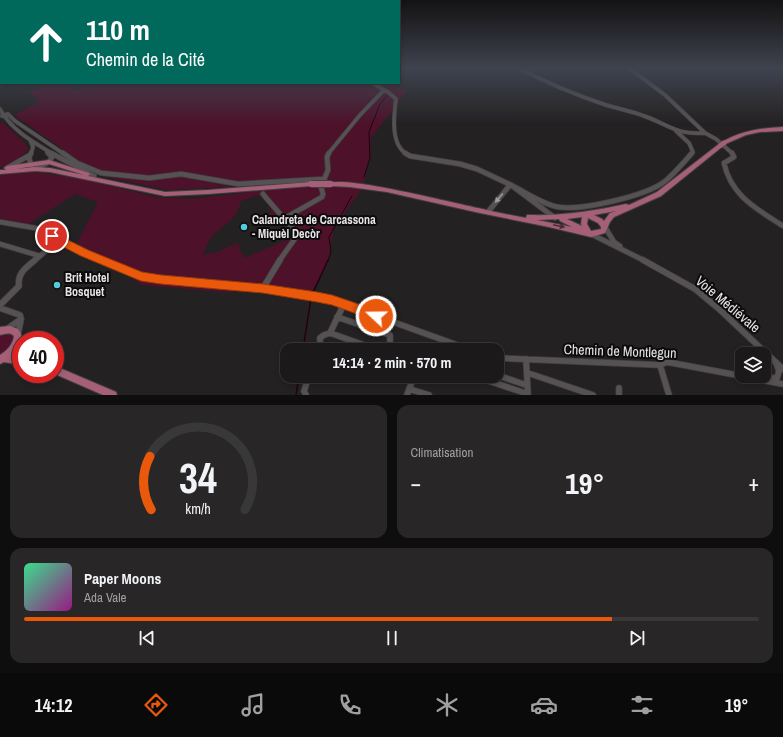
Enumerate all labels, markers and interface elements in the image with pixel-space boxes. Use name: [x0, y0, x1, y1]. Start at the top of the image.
text: 110 m: [86, 11, 150, 49]
icon: ahead: [20, 16, 72, 68]
text: Chemin de la Cité: [86, 47, 205, 72]
one-way arrow: [494, 193, 503, 204]
place label: Calandreta de Carcassona - Miquèl Decòr: [252, 212, 376, 242]
pin: [35, 219, 69, 253]
marker: Calandreta de Carcassona - Miquèl Decòr: [239, 222, 249, 232]
one-way arrow: [553, 224, 565, 230]
icon: arrive: [41, 225, 63, 247]
place label: Brit Hotel Bosquet: [65, 270, 110, 300]
street label: Voie Médiévale: [692, 272, 764, 336]
marker: Brit Hotel Bosquet: [52, 280, 62, 290]
position arrow: [355, 295, 397, 337]
speed limit sign: 40: [12, 331, 64, 383]
street label: Chemin de Montlegun: [563, 340, 677, 362]
map controls: [735, 347, 771, 383]
button: layers: [735, 347, 771, 383]
text: 14:14 · 2 min · 570 m: [333, 352, 451, 373]
text: Climatisation: [411, 444, 473, 461]
text: 34: [179, 449, 217, 505]
text: 19°: [565, 463, 604, 503]
text: −: [411, 468, 421, 498]
text: +: [748, 468, 759, 498]
text: km/h: [186, 498, 211, 517]
text: Paper Moons: [84, 568, 161, 589]
text: Ada Vale: [84, 589, 126, 606]
icon: previous: [136, 627, 158, 649]
icon: pause: [381, 627, 403, 649]
icon: next: [626, 627, 648, 649]
icon: directions: [142, 691, 170, 719]
icon: music: [239, 691, 267, 719]
icon: phone: [336, 691, 364, 719]
icon: climate: [433, 691, 461, 719]
icon: car: [530, 691, 558, 719]
icon: filters: [628, 691, 656, 719]
text: 14:12: [35, 693, 72, 718]
text: 19°: [725, 693, 748, 718]

